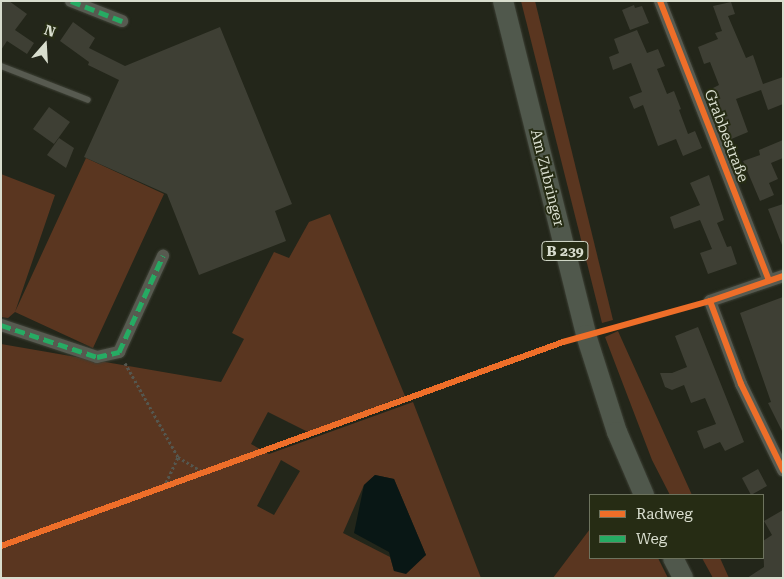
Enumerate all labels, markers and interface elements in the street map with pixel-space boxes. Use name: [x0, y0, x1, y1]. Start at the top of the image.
north arrow: [20, 20, 70, 70]
text: N: [42, 21, 58, 40]
street label: Grabbestraße: [700, 87, 752, 185]
street label: Am Zubringer: [526, 128, 568, 228]
road number: B 239: [541, 240, 589, 262]
legend: [589, 494, 764, 559]
text: Radweg: [636, 505, 693, 523]
text: Weg: [636, 530, 667, 548]

